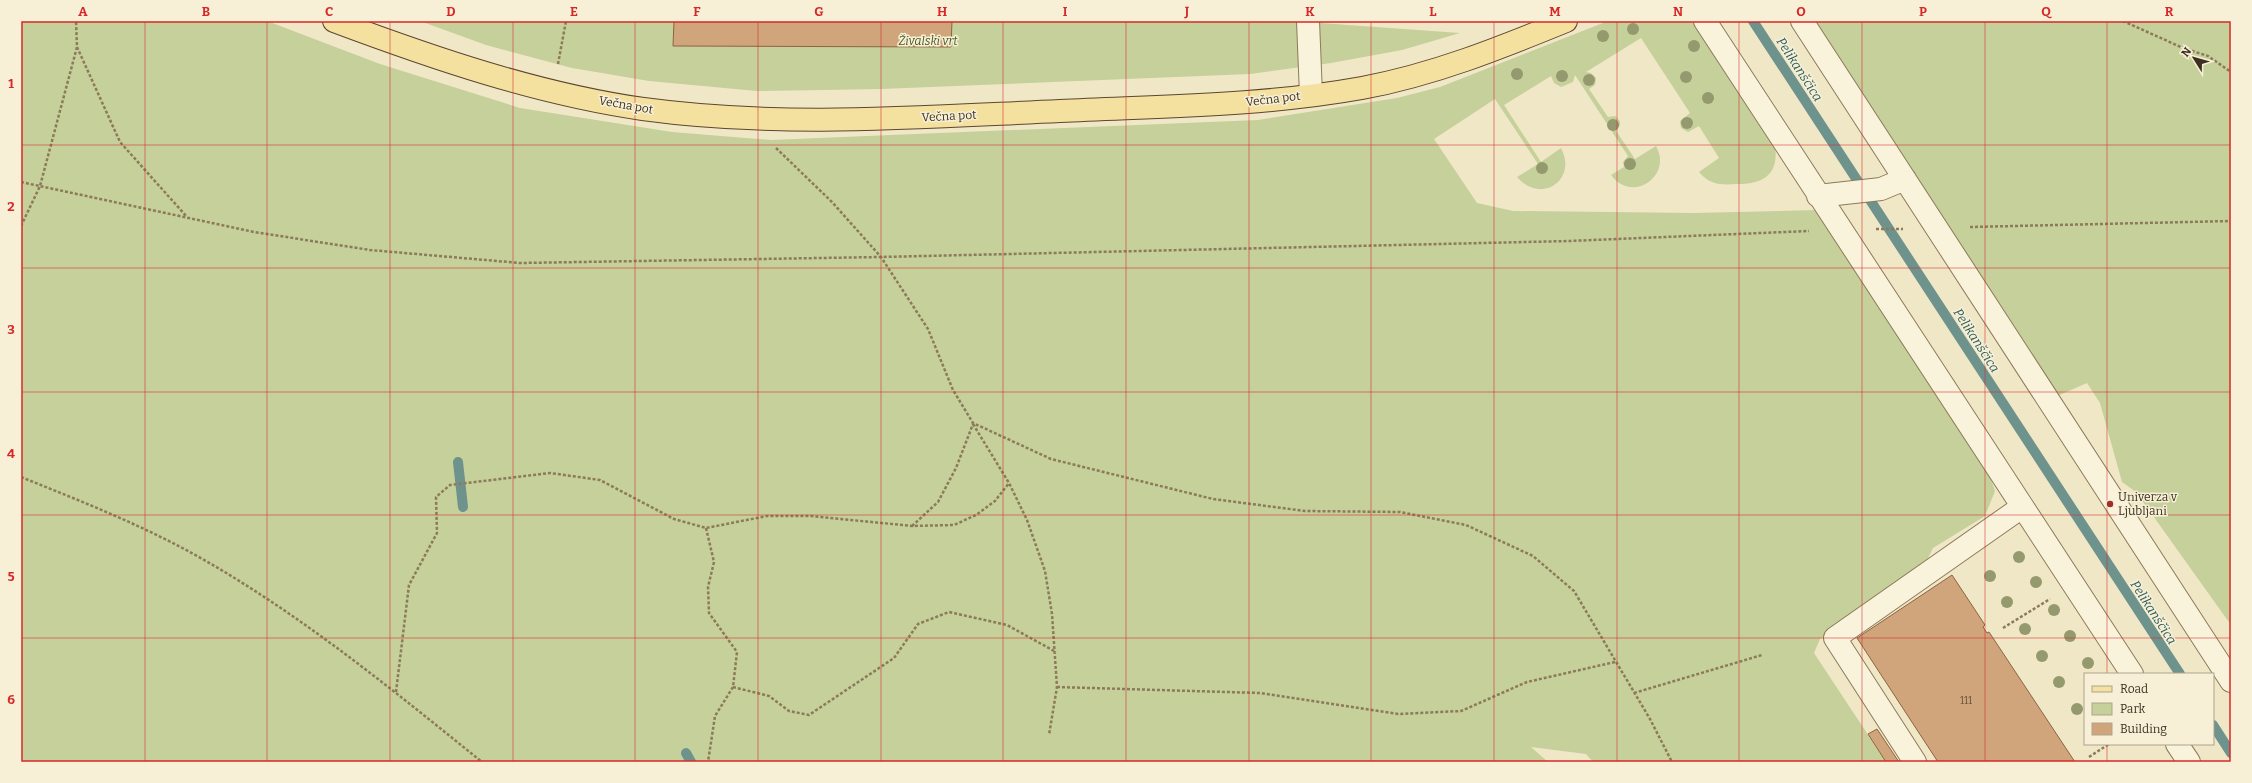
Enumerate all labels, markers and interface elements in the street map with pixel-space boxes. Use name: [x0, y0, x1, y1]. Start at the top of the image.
text: A: [78, 4, 88, 19]
text: B: [202, 4, 210, 19]
text: C: [325, 4, 333, 19]
text: D: [446, 4, 456, 19]
text: E: [570, 4, 578, 19]
text: F: [693, 4, 701, 19]
text: G: [814, 4, 824, 19]
text: H: [937, 4, 947, 19]
text: I: [1063, 4, 1068, 19]
text: J: [1184, 4, 1190, 19]
text: K: [1305, 4, 1315, 19]
text: L: [1429, 4, 1437, 19]
text: M: [1549, 4, 1561, 19]
text: N: [1673, 4, 1683, 19]
text: O: [1796, 4, 1806, 19]
text: P: [1919, 4, 1927, 19]
text: Q: [2041, 4, 2052, 19]
text: R: [2165, 4, 2174, 19]
park label: Živalski vrt: [898, 34, 958, 48]
water label: Pelikanščica: [1773, 35, 1826, 104]
north arrow: [2174, 38, 2214, 78]
text: N: [2179, 45, 2194, 60]
text: 1: [8, 76, 14, 91]
street label: Večna pot: [1245, 89, 1302, 109]
street label: Večna pot: [598, 93, 655, 117]
street label: Večna pot: [921, 108, 977, 124]
text: 2: [7, 199, 15, 214]
water label: Pelikanščica: [1950, 306, 2003, 375]
text: 3: [7, 322, 15, 337]
text: 4: [7, 446, 15, 461]
place label: Univerza v Ljubljani: [2118, 490, 2178, 518]
marker: Univerza v Ljubljani: [2105, 499, 2115, 509]
text: 5: [7, 569, 15, 584]
water label: Pelikanščica: [2127, 578, 2180, 647]
legend: [2084, 673, 2214, 745]
text: Road: [2120, 682, 2148, 696]
text: 6: [7, 692, 15, 707]
house number: 111: [1960, 695, 1972, 707]
text: Park: [2120, 702, 2146, 716]
text: Building: [2120, 722, 2167, 736]

